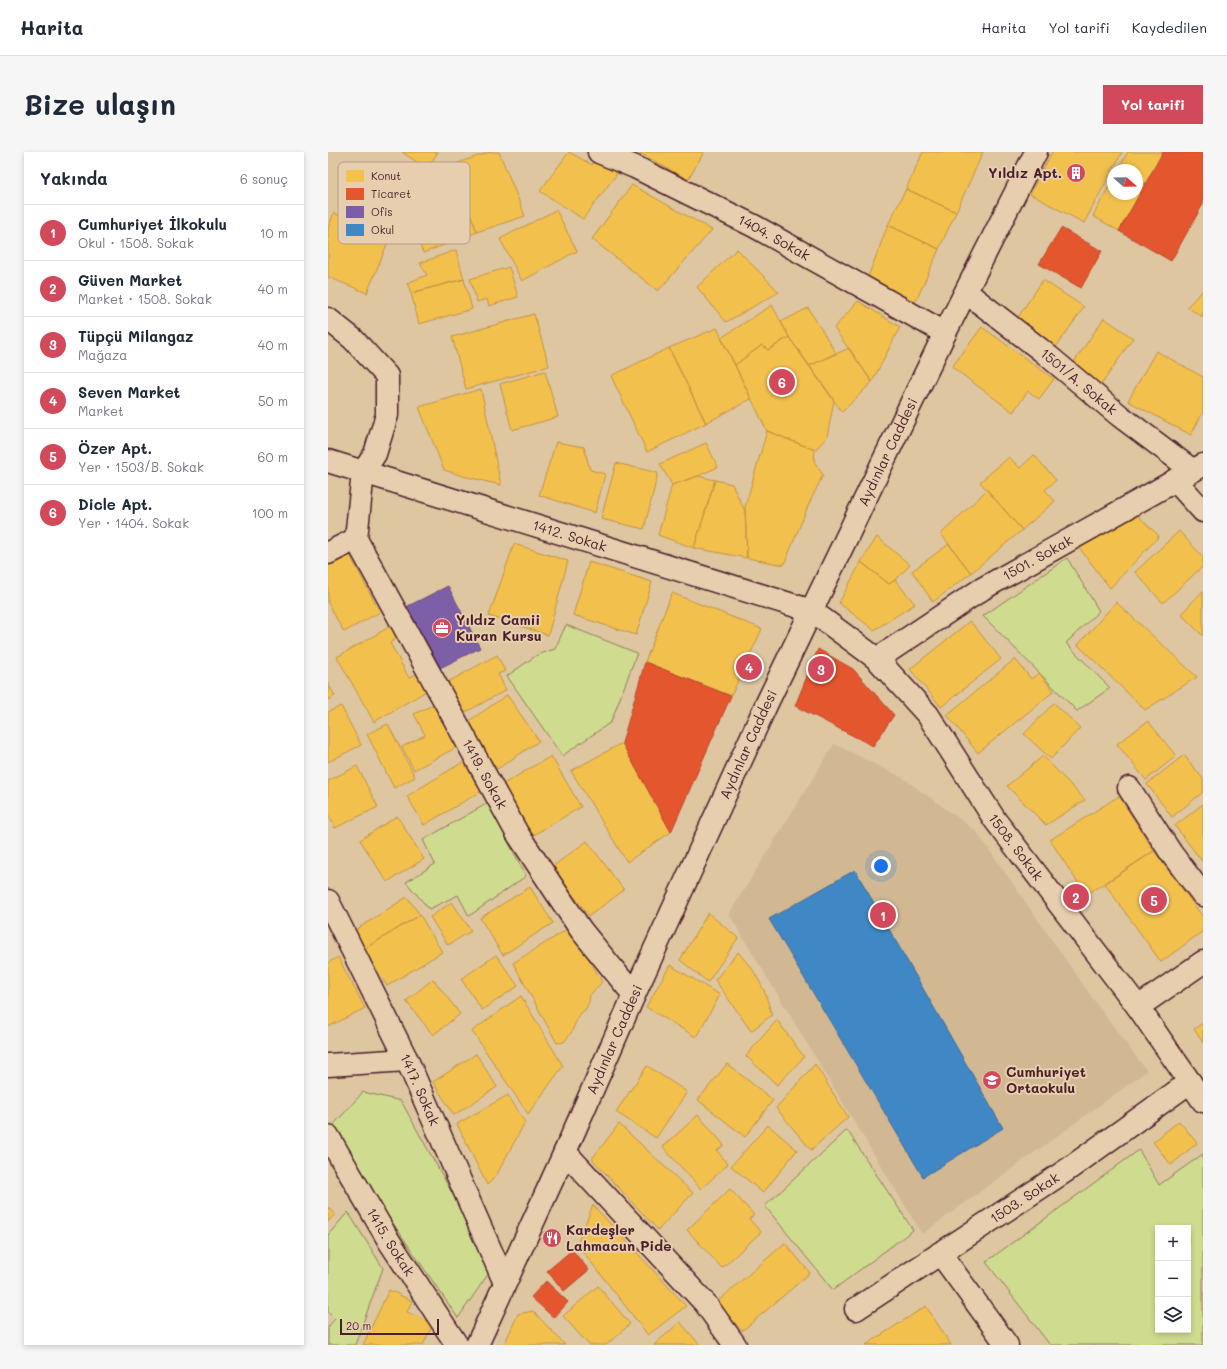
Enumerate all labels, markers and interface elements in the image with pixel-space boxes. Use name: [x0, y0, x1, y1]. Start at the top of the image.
text: Harita: [20, 15, 83, 40]
text: Harita: [982, 18, 1026, 37]
text: Yol tarifi: [1048, 18, 1110, 37]
text: Kaydedilen: [1132, 18, 1207, 37]
button: Yol tarifi: [1103, 85, 1203, 124]
text: Bize ulaşın: [24, 86, 176, 122]
legend: [338, 162, 470, 244]
building icon: Yıldız Apt.: [1065, 162, 1087, 184]
place label: Yıldız Apt.: [988, 163, 1062, 182]
north arrow: [1107, 164, 1143, 200]
text: Yakında: [40, 167, 108, 189]
text: Konut: [371, 168, 401, 183]
text: 6 sonuç: [240, 170, 288, 187]
text: Ticaret: [371, 186, 411, 201]
text: Ofis: [371, 204, 393, 219]
street label: 1404. Sokak: [735, 210, 814, 265]
text: Cumhuriyet İlkokulu: [78, 214, 227, 234]
text: Okul: [371, 222, 394, 237]
text: 1: [50, 224, 56, 241]
text: 10 m: [260, 224, 288, 241]
text: Okul · 1508. Sokak: [78, 234, 194, 251]
text: Güven Market: [78, 270, 182, 290]
text: 2: [49, 280, 57, 297]
text: 40 m: [258, 280, 288, 297]
text: Market · 1508. Sokak: [78, 290, 212, 307]
text: Tüpçü Milangaz: [78, 326, 194, 346]
text: 3: [49, 336, 57, 353]
text: 40 m: [258, 336, 288, 353]
street label: 1501/A. Sokak: [1037, 343, 1122, 419]
text: Mağaza: [78, 346, 127, 363]
pin: 6: [769, 367, 795, 397]
text: Seven Market: [78, 382, 180, 402]
text: 4: [49, 392, 57, 409]
text: 50 m: [258, 392, 288, 409]
street label: Aydınlar Caddesi: [853, 394, 921, 509]
text: Market: [78, 402, 124, 419]
text: Özer Apt.: [78, 438, 152, 458]
text: 5: [49, 448, 57, 465]
text: 60 m: [258, 448, 288, 465]
text: Yer · 1503/B. Sokak: [78, 458, 204, 475]
text: Dicle Apt.: [78, 494, 152, 514]
text: 6: [49, 504, 57, 521]
text: 100 m: [252, 504, 288, 521]
text: Yer · 1404. Sokak: [78, 514, 189, 531]
street label: 1412. Sokak: [530, 515, 609, 556]
street label: 1501. Sokak: [999, 530, 1076, 585]
place label: Yıldız Camii Kuran Kursu: [456, 610, 542, 645]
office icon: Yıldız Camii Kuran Kursu: [431, 617, 453, 639]
pin: 4: [736, 652, 762, 682]
pin: 3: [808, 654, 834, 684]
street label: Aydınlar Caddesi: [715, 686, 781, 802]
street label: 1419. Sokak: [458, 735, 512, 812]
street label: 1508. Sokak: [984, 810, 1048, 884]
your location: [871, 856, 891, 876]
pin: 2: [1063, 882, 1089, 912]
pin: 5: [1141, 885, 1167, 915]
pin: 1: [870, 900, 896, 930]
street label: Aydınlar Caddesi: [582, 981, 647, 1097]
street label: 1417. Sokak: [396, 1050, 445, 1129]
place label: Cumhuriyet Ortaokulu: [1006, 1062, 1086, 1097]
school or university icon: Cumhuriyet Ortaokulu: [981, 1069, 1003, 1091]
street label: 1503. Sokak: [986, 1168, 1063, 1227]
street label: 1415. Sokak: [363, 1204, 419, 1280]
place label: Kardeşler Lahmacun Pide: [566, 1220, 672, 1255]
map controls: [1155, 1225, 1191, 1333]
button: +: [1155, 1225, 1191, 1261]
restaurant icon: Kardeşler Lahmacun Pide: [541, 1227, 563, 1249]
button: −: [1155, 1261, 1191, 1297]
button: layers: [1155, 1297, 1191, 1333]
scale bar: [340, 1317, 439, 1336]
text: 20 m: [346, 1318, 371, 1333]

